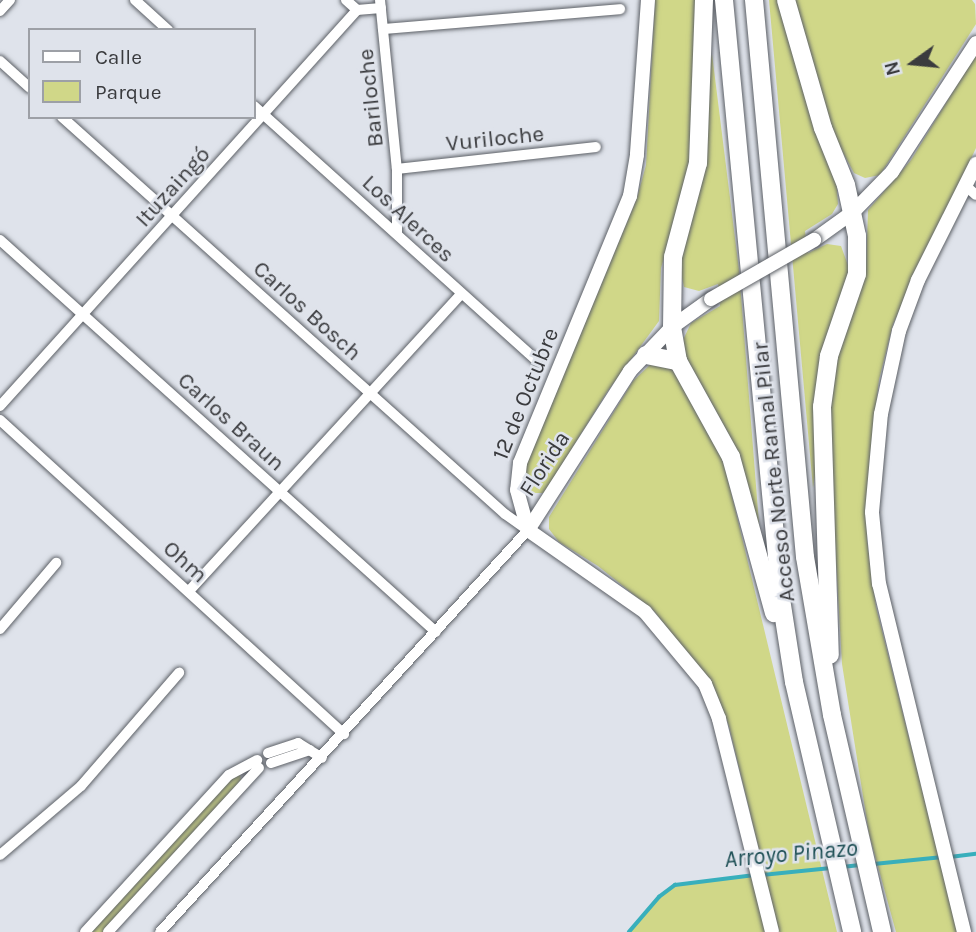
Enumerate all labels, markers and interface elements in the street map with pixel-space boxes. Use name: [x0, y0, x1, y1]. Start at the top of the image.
legend: [28, 28, 256, 119]
north arrow: [878, 28, 948, 98]
text: Calle: [95, 45, 142, 69]
street label: Bariloche: [352, 47, 390, 149]
text: N: [880, 59, 905, 78]
text: Parque: [95, 80, 162, 104]
street label: Vuriloche: [445, 120, 545, 158]
street label: Ituzaingó: [130, 141, 216, 233]
street label: Los Alerces: [356, 169, 460, 269]
street label: Carlos Bosch: [247, 255, 367, 367]
street label: 12 de Octubre: [487, 324, 565, 464]
street label: Acceso Norte Ramal Pilar: [747, 341, 801, 603]
street label: Carlos Braun: [172, 367, 290, 477]
street label: Florida: [514, 426, 576, 502]
street label: Ohm: [157, 535, 213, 589]
water label: Arroyo Pinazo: [723, 834, 859, 874]

